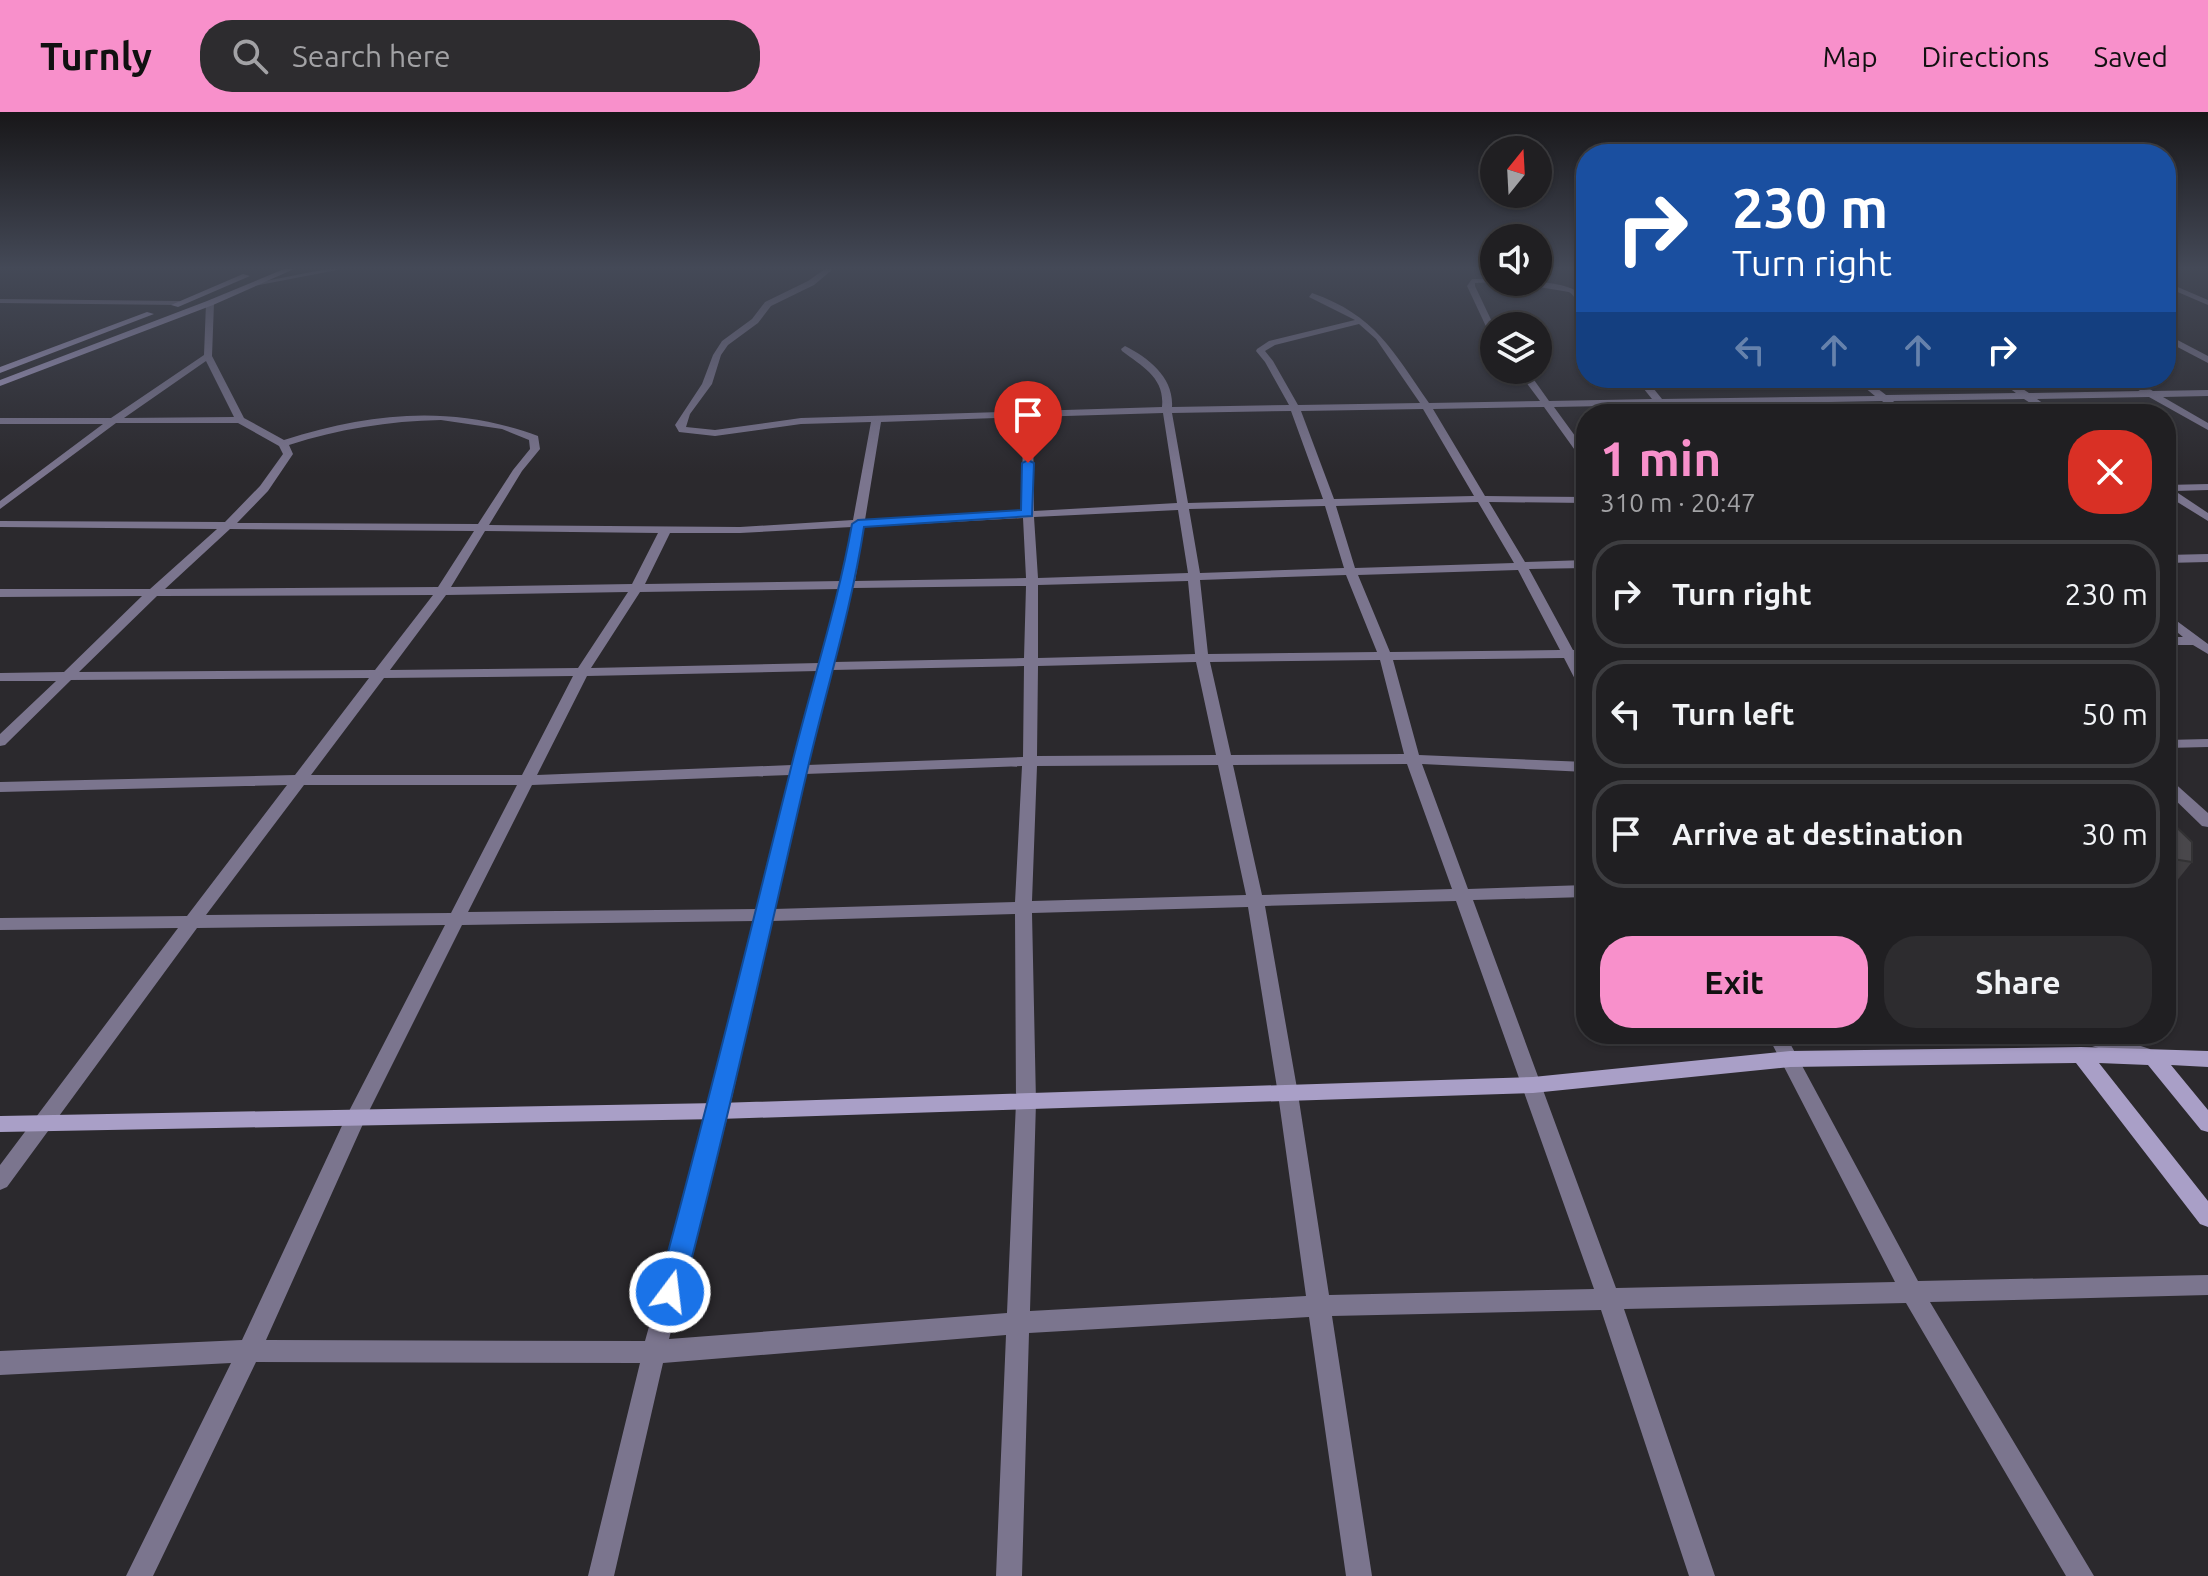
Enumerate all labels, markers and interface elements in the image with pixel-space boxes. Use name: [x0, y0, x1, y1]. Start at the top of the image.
search box: [200, 20, 760, 92]
icon: search: [228, 34, 272, 78]
text: Turnly: [40, 35, 152, 77]
text: Search here: [292, 39, 451, 73]
text: Map: [1822, 41, 1878, 72]
text: Directions: [1922, 41, 2049, 72]
text: Saved: [2093, 41, 2168, 72]
north arrow: [1480, 136, 1552, 208]
map controls: [1480, 136, 1552, 384]
icon: right: [1600, 176, 1704, 280]
text: 230 m: [1732, 176, 1888, 239]
button: sound: [1480, 224, 1552, 296]
text: Turn right: [1732, 242, 1892, 283]
button: layers: [1480, 312, 1552, 384]
icon: left: [1728, 328, 1772, 372]
icon: ahead: [1812, 328, 1856, 372]
icon: ahead: [1896, 328, 1940, 372]
icon: right: [1980, 328, 2024, 372]
pin: [994, 381, 1062, 463]
icon: arrive: [1006, 393, 1050, 437]
button: close: [2068, 430, 2152, 514]
text: 1 min: [1600, 431, 1721, 485]
text: 310 m · 20:47: [1600, 488, 1756, 517]
icon: right: [1604, 572, 1648, 616]
text: Turn right: [1672, 577, 1812, 611]
text: 230 m: [2064, 577, 2148, 611]
icon: left: [1604, 692, 1648, 736]
text: Turn left: [1672, 697, 1794, 731]
text: 50 m: [2081, 697, 2148, 731]
icon: arrive: [1604, 812, 1648, 856]
text: Arrive at destination: [1672, 817, 1964, 851]
text: 30 m: [2081, 817, 2148, 851]
button: Exit: [1600, 936, 1868, 1028]
button: Share: [1884, 936, 2152, 1028]
position arrow: [628, 1250, 712, 1334]

